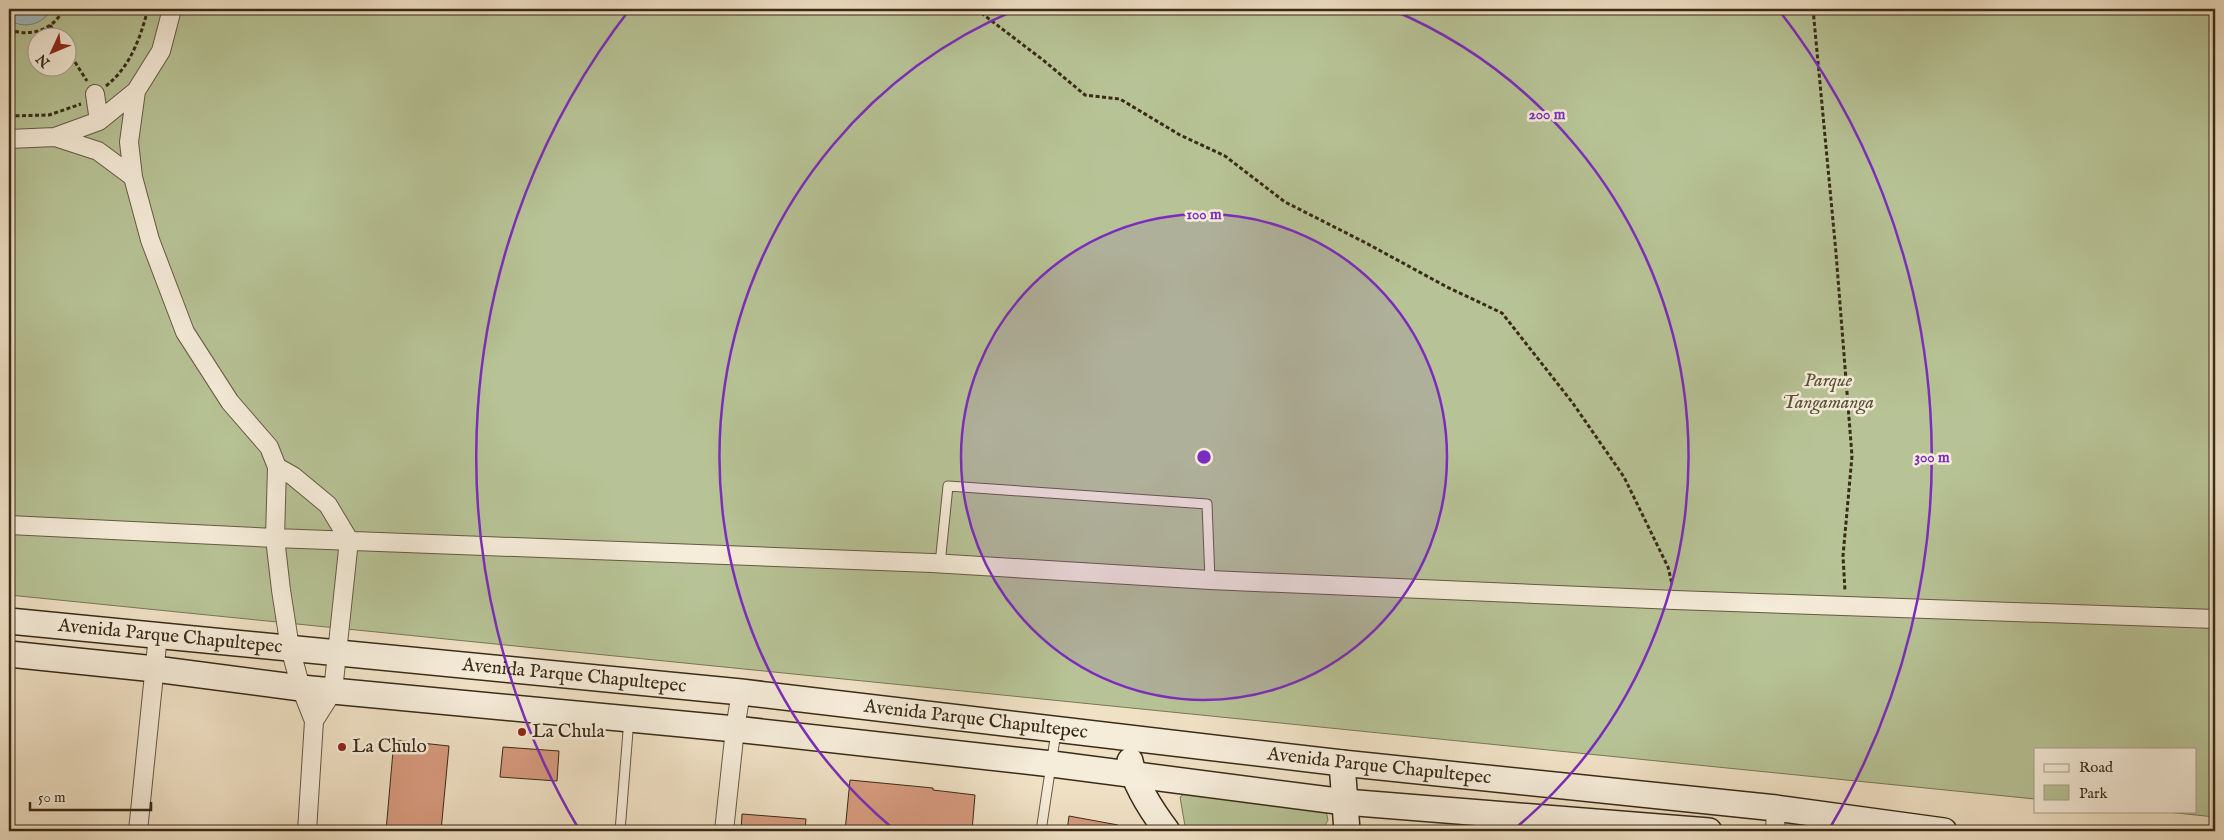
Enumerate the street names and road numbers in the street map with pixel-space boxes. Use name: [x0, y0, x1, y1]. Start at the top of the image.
street label: Avenida Parque Chapultepec: [56, 614, 283, 659]
street label: Avenida Parque Chapultepec: [460, 653, 688, 699]
street label: Avenida Parque Chapultepec: [862, 695, 1089, 745]
street label: Avenida Parque Chapultepec: [1265, 742, 1492, 790]

